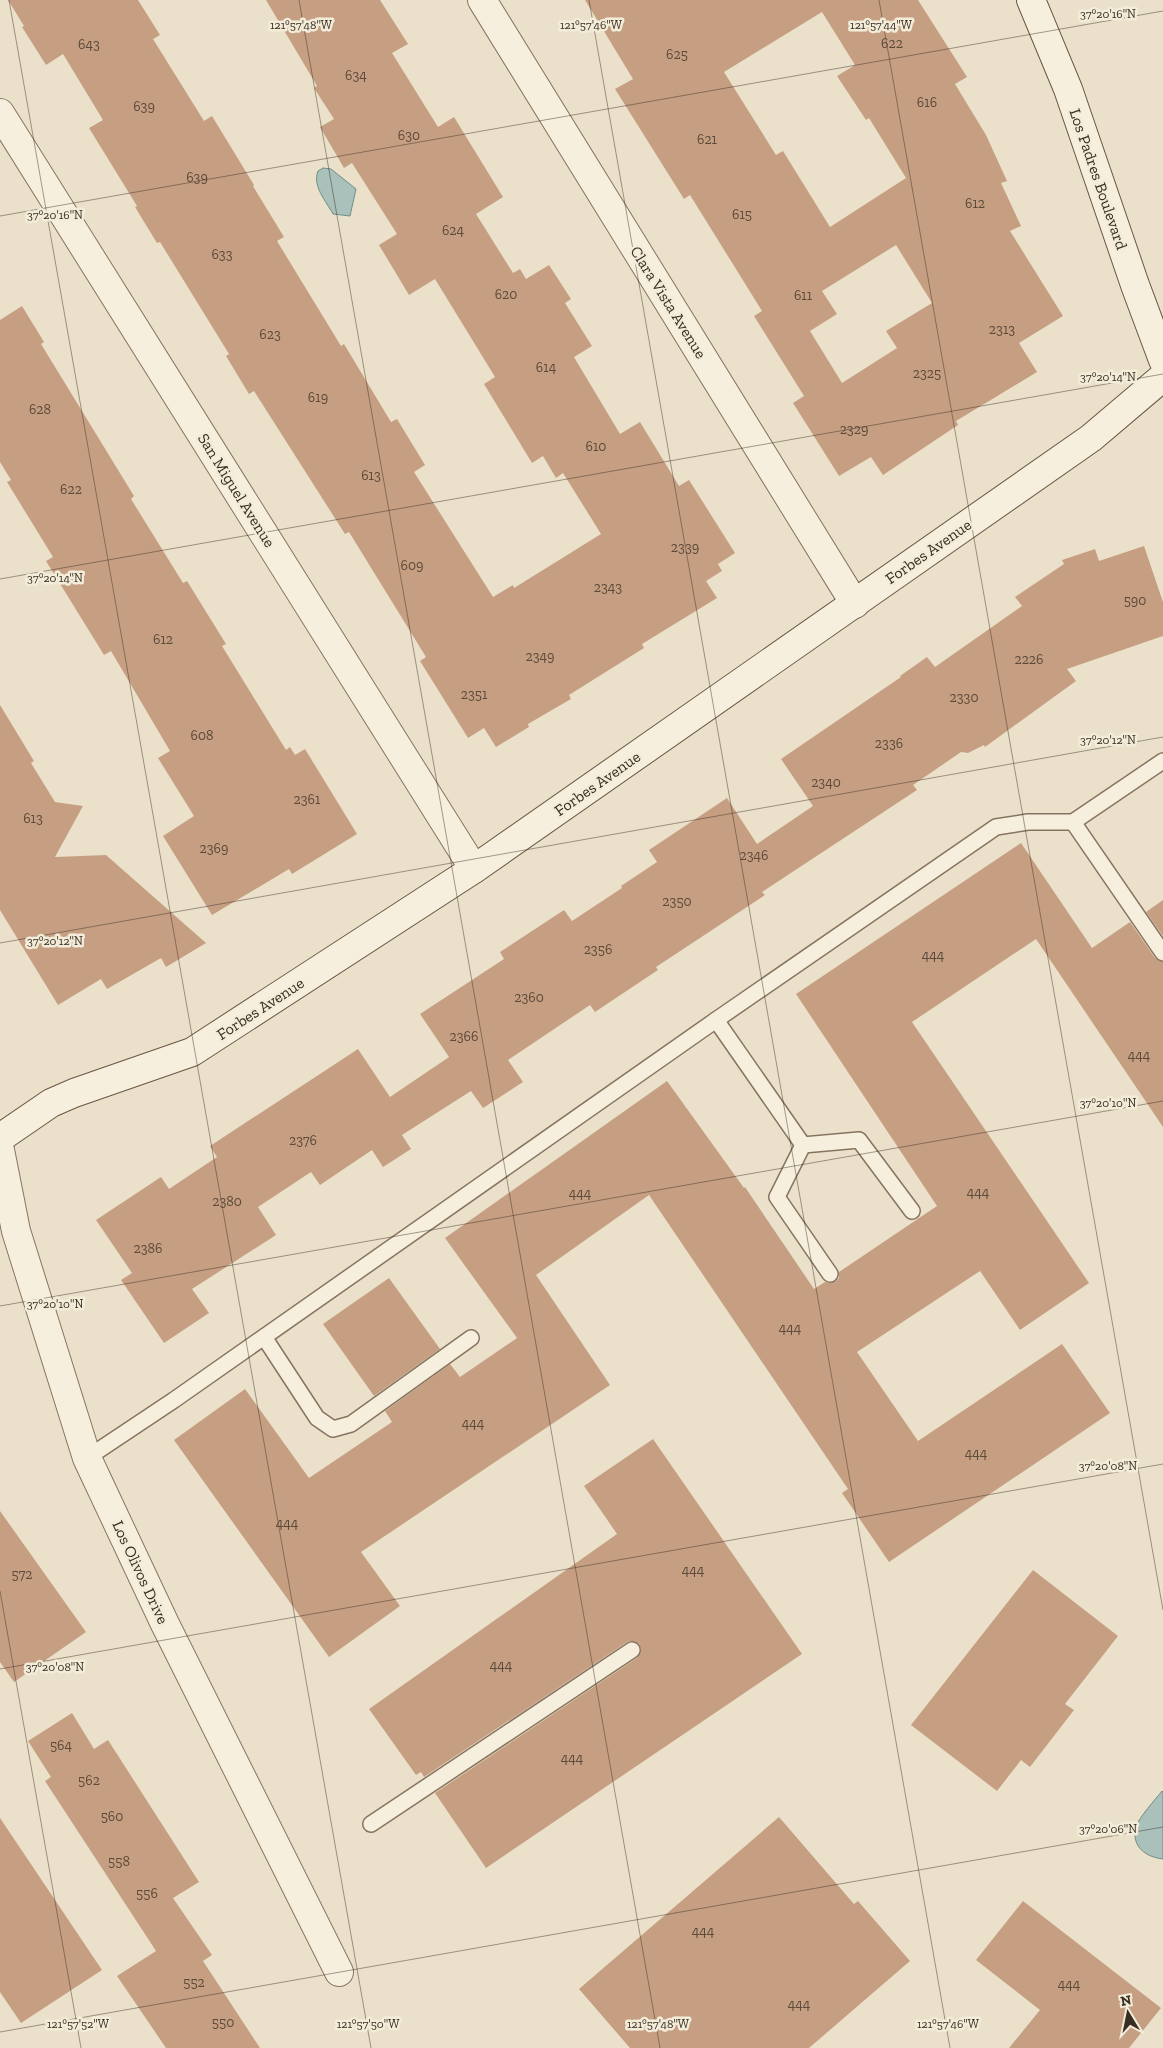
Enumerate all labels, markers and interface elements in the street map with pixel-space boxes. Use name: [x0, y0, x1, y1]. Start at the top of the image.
text: 37°20'16"N: [1080, 7, 1136, 21]
text: 121°57'48"W: [270, 18, 333, 32]
text: 121°57'46"W: [560, 18, 623, 32]
text: 121°57'44"W: [850, 18, 913, 32]
house number: 622: [881, 35, 903, 52]
house number: 643: [78, 36, 100, 53]
house number: 625: [666, 46, 688, 63]
house number: 634: [345, 67, 367, 84]
house number: 616: [917, 94, 937, 111]
house number: 639: [133, 98, 155, 115]
street label: Los Padres Boulevard: [1065, 106, 1132, 252]
house number: 630: [398, 127, 420, 144]
house number: 621: [697, 131, 718, 148]
house number: 639: [186, 169, 208, 186]
house number: 612: [965, 195, 985, 212]
house number: 615: [732, 206, 752, 223]
text: 37°20'16"N: [27, 208, 83, 222]
house number: 624: [442, 222, 465, 239]
street label: Clara Vista Avenue: [626, 243, 711, 362]
house number: 633: [211, 246, 233, 263]
house number: 620: [495, 286, 517, 303]
house number: 611: [794, 287, 813, 304]
house number: 2313: [989, 321, 1015, 338]
house number: 623: [259, 326, 281, 343]
house number: 614: [536, 359, 557, 376]
house number: 2325: [913, 365, 941, 382]
text: 37°20'14"N: [1080, 370, 1136, 384]
house number: 619: [308, 389, 328, 406]
house number: 628: [29, 401, 51, 418]
house number: 2329: [840, 421, 868, 438]
street label: San Miguel Avenue: [194, 430, 279, 551]
house number: 610: [586, 438, 606, 455]
house number: 613: [361, 467, 381, 484]
house number: 622: [60, 481, 82, 498]
street label: Forbes Avenue: [882, 515, 975, 588]
house number: 2339: [671, 539, 699, 556]
house number: 609: [401, 557, 423, 574]
text: 37°20'14"N: [27, 571, 83, 585]
house number: 2343: [594, 579, 622, 596]
house number: 590: [1124, 592, 1146, 609]
house number: 612: [153, 631, 173, 648]
house number: 2349: [525, 648, 555, 665]
house number: 2226: [1014, 651, 1044, 668]
house number: 2351: [461, 686, 488, 703]
house number: 2330: [950, 689, 978, 706]
house number: 608: [190, 727, 214, 744]
text: 37°20'12"N: [1080, 733, 1136, 747]
house number: 2336: [875, 735, 903, 752]
street label: Forbes Avenue: [551, 747, 644, 820]
house number: 2340: [811, 774, 841, 791]
house number: 2361: [294, 791, 321, 808]
house number: 613: [23, 810, 43, 827]
house number: 2369: [200, 840, 228, 857]
house number: 2346: [739, 847, 769, 864]
house number: 2350: [662, 893, 692, 910]
text: 37°20'12"N: [27, 934, 83, 948]
house number: 2356: [584, 941, 612, 958]
house number: 444: [922, 947, 945, 964]
street label: Forbes Avenue: [213, 973, 308, 1044]
house number: 2360: [514, 989, 544, 1006]
house number: 2366: [450, 1028, 478, 1045]
house number: 444: [1128, 1047, 1151, 1064]
text: 37°20'10"N: [1080, 1096, 1136, 1110]
house number: 2376: [289, 1132, 317, 1149]
house number: 444: [967, 1184, 990, 1201]
house number: 444: [569, 1185, 592, 1202]
house number: 2380: [212, 1193, 242, 1210]
house number: 2386: [133, 1240, 163, 1257]
text: 37°20'10"N: [27, 1297, 83, 1311]
house number: 444: [779, 1320, 802, 1337]
house number: 444: [462, 1415, 485, 1432]
house number: 444: [965, 1445, 988, 1462]
text: 37°20'08"N: [1079, 1459, 1137, 1473]
house number: 444: [276, 1515, 299, 1532]
street label: Los Olivos Drive: [108, 1517, 173, 1627]
house number: 444: [682, 1562, 705, 1579]
house number: 572: [12, 1566, 32, 1583]
house number: 444: [490, 1657, 513, 1674]
text: 37°20'08"N: [26, 1660, 84, 1674]
house number: 564: [50, 1737, 73, 1754]
house number: 444: [561, 1750, 584, 1767]
house number: 562: [78, 1772, 100, 1789]
house number: 560: [101, 1808, 123, 1825]
text: 37°20'06"N: [1079, 1822, 1137, 1836]
house number: 558: [108, 1853, 130, 1870]
house number: 556: [136, 1885, 158, 1902]
house number: 444: [692, 1923, 715, 1940]
house number: 552: [183, 1974, 205, 1991]
house number: 444: [1058, 1976, 1081, 1993]
north arrow: [1103, 1988, 1153, 2038]
text: N: [1119, 1991, 1133, 2010]
house number: 444: [788, 1996, 811, 2013]
house number: 550: [212, 2014, 234, 2031]
text: 121°57'52"W: [47, 2017, 110, 2031]
text: 121°57'50"W: [337, 2017, 400, 2031]
text: 121°57'48"W: [627, 2017, 690, 2031]
text: 121°57'46"W: [917, 2017, 980, 2031]

